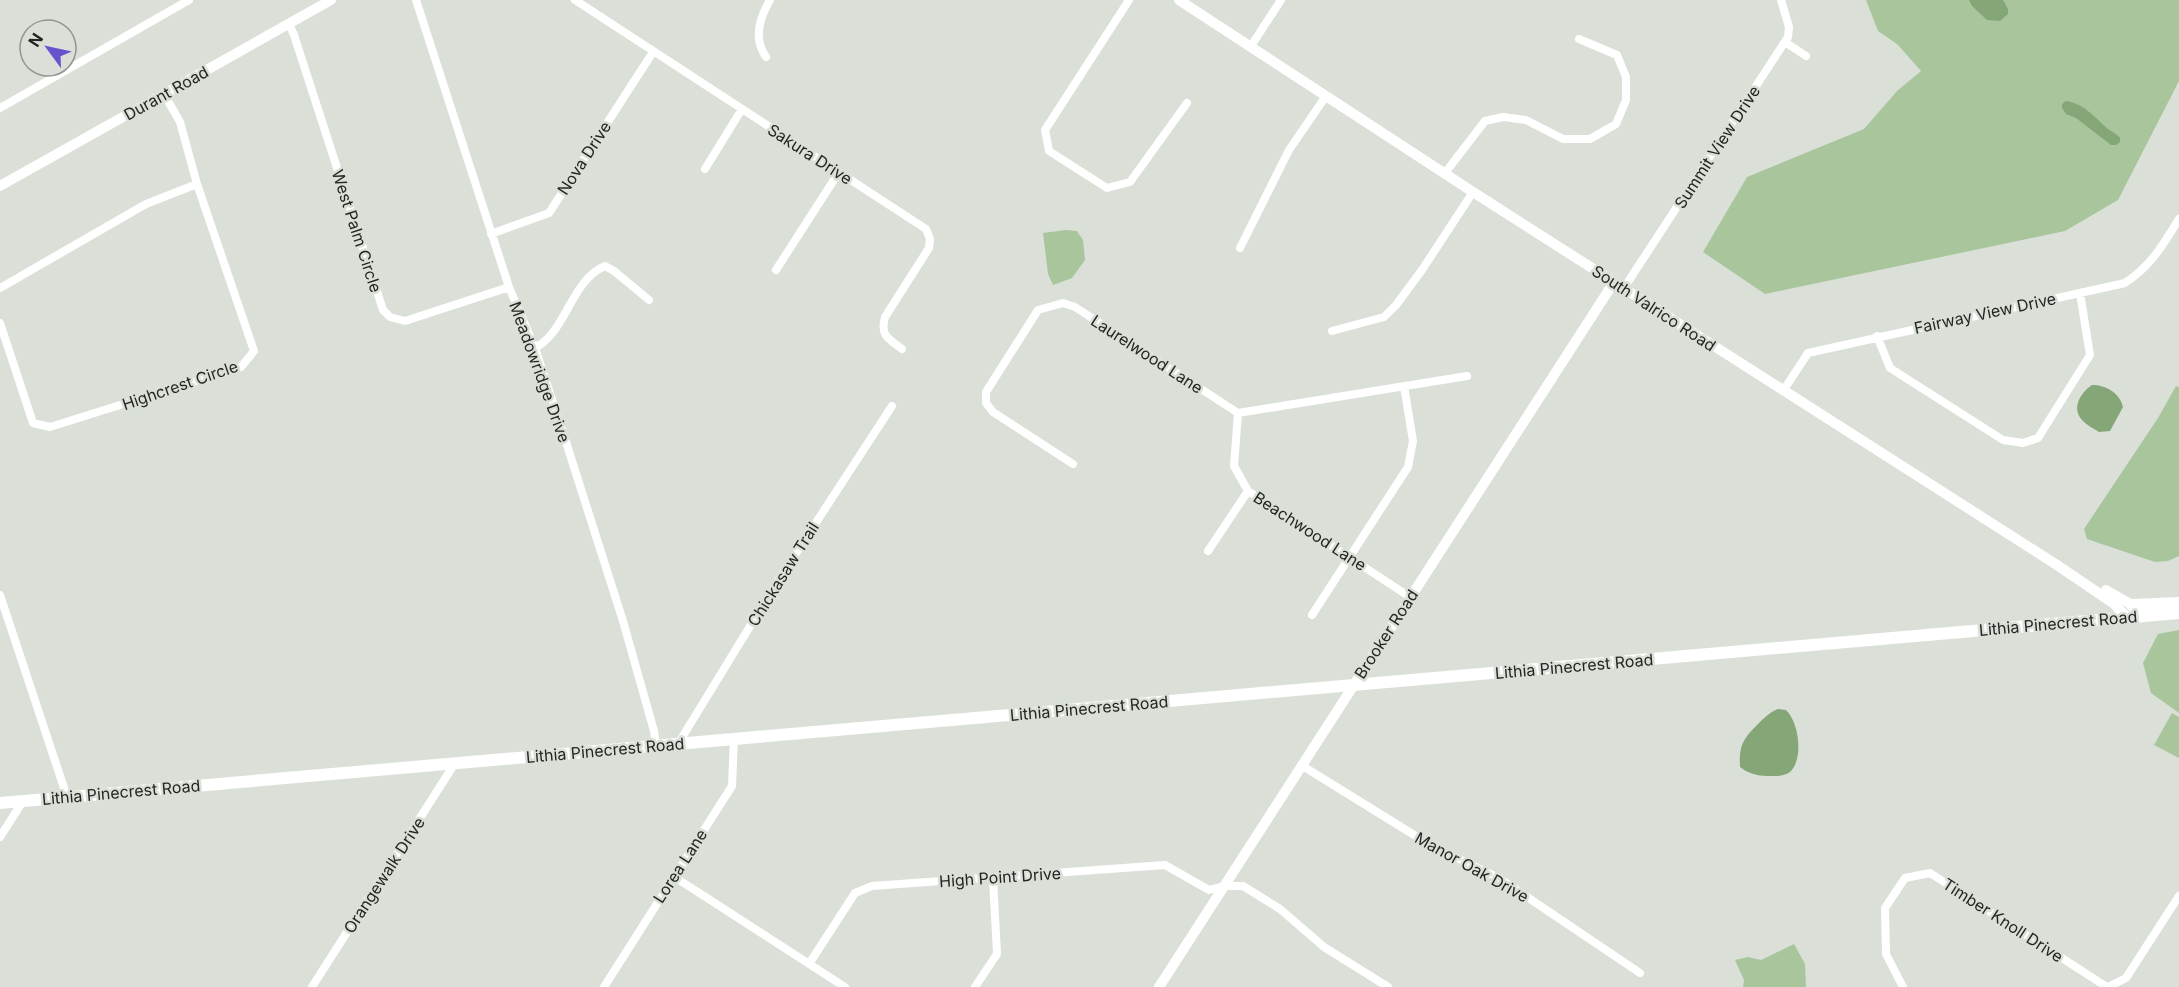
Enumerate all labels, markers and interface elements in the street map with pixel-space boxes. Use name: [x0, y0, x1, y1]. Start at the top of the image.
north arrow: [18, 18, 78, 78]
text: N: [24, 29, 47, 50]
street label: Durant Road: [120, 62, 212, 124]
street label: Summit View Drive: [1670, 82, 1764, 212]
street label: Nova Drive: [553, 118, 615, 198]
street label: Sakura Drive: [764, 119, 856, 189]
street label: West Palm Circle: [328, 167, 386, 295]
street label: South Valrico Road: [1588, 261, 1720, 355]
street label: Fairway View Drive: [1912, 288, 2058, 338]
street label: Meadowridge Drive: [505, 299, 575, 445]
street label: Laurelwood Lane: [1087, 310, 1207, 398]
street label: Highcrest Circle: [119, 356, 241, 414]
street label: Beachwood Lane: [1250, 487, 1370, 575]
street label: Chickasaw Trail: [743, 518, 823, 630]
street label: Brooker Road: [1350, 586, 1422, 682]
street label: Lithia Pinecrest Road: [1978, 606, 2138, 640]
street label: Lithia Pinecrest Road: [1494, 649, 1654, 683]
street label: Lithia Pinecrest Road: [1009, 691, 1169, 725]
street label: Lithia Pinecrest Road: [525, 733, 685, 767]
street label: Lithia Pinecrest Road: [41, 775, 201, 809]
street label: Orangewalk Drive: [339, 813, 429, 937]
street label: Lorea Lane: [649, 825, 711, 907]
street label: Manor Oak Drive: [1412, 827, 1532, 907]
street label: High Point Drive: [938, 863, 1062, 891]
street label: Timber Knoll Drive: [1939, 874, 2067, 966]

